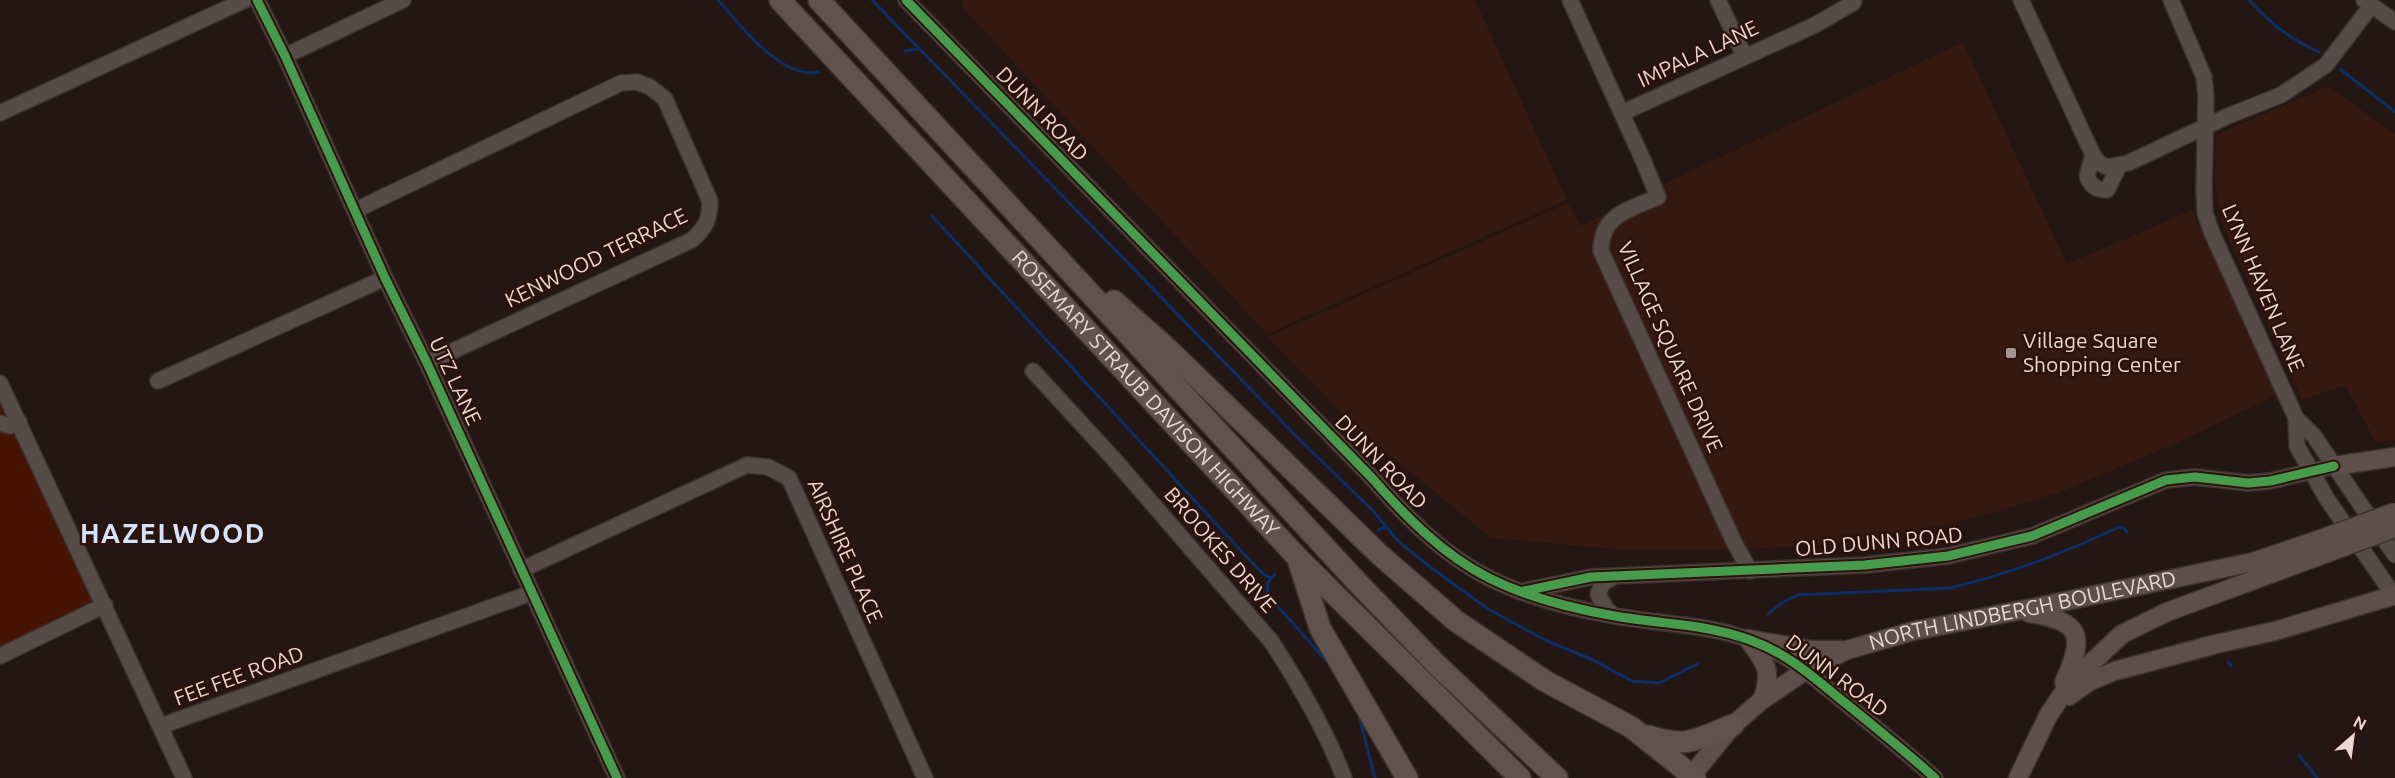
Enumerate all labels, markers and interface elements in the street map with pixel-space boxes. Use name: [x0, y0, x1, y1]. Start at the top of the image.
street label: IMPALA LANE: [1633, 15, 1762, 92]
street label: DUNN ROAD: [992, 61, 1094, 165]
street label: LYNN HAVEN LANE: [2218, 200, 2310, 375]
street label: KENWOOD TERRACE: [501, 203, 690, 312]
street label: VILLAGE SQUARE DRIVE: [1614, 238, 1728, 456]
street label: ROSEMARY STRAUB DAVISON HIGHWAY: [1007, 245, 1285, 541]
place label: Village Square Shopping Center: [2023, 328, 2181, 376]
street label: UTZ LANE: [425, 333, 487, 428]
marker: Village Square Shopping Center: [2004, 346, 2018, 360]
street label: DUNN ROAD: [1331, 409, 1433, 513]
street label: AIRSHIRE PLACE: [803, 475, 888, 626]
street label: BROOKES DRIVE: [1160, 482, 1282, 617]
district label: HAZELWOOD: [80, 518, 266, 548]
street label: OLD DUNN ROAD: [1794, 522, 1964, 560]
street label: NORTH LINDBERGH BOULEVARD: [1866, 565, 2178, 654]
street label: DUNN ROAD: [1782, 629, 1893, 721]
street label: FEE FEE ROAD: [170, 640, 307, 710]
north arrow: [2323, 706, 2383, 766]
text: N: [2351, 712, 2370, 734]

